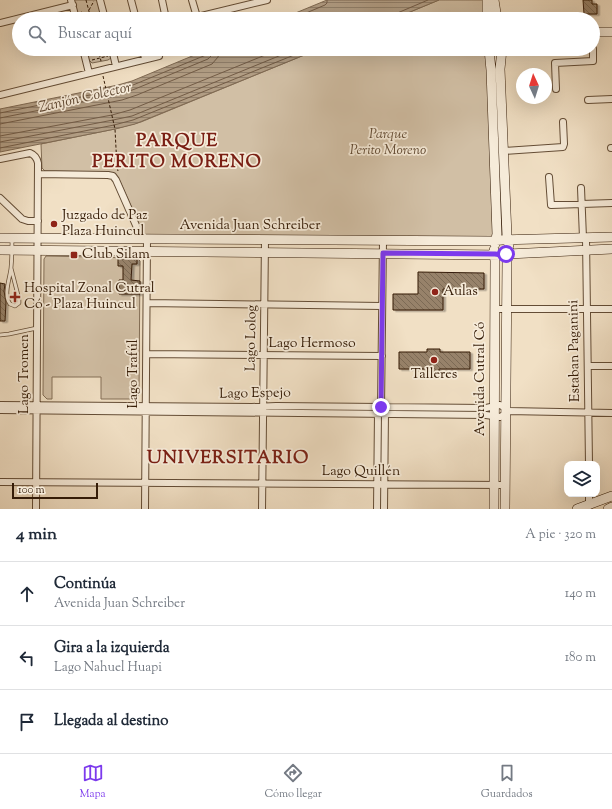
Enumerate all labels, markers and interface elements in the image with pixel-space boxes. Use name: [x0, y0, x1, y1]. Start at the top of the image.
search box: [12, 12, 600, 56]
icon: search: [26, 23, 48, 45]
text: Buscar aquí: [58, 24, 132, 45]
north arrow: [516, 68, 552, 104]
water label: Zanjón Colector: [36, 77, 134, 119]
park label: Parque Perito Moreno: [350, 125, 426, 161]
district label: PARQUE PERITO MORENO: [92, 129, 262, 176]
place label: Juzgado de Paz Plaza Huincul: [61, 206, 148, 242]
street label: Avenida Juan Schreiber: [179, 216, 321, 236]
marker: Juzgado de Paz Plaza Huincul: [49, 219, 59, 229]
place label: Club Silam: [82, 245, 150, 265]
route start: [497, 245, 515, 263]
marker: Club Silam: [69, 250, 79, 260]
place label: Hospital Zonal Cutral Có - Plaza Huincul: [24, 279, 155, 315]
place label: Aulas: [443, 282, 478, 302]
marker: Aulas: [430, 287, 440, 297]
marker: Hospital Zonal Cutral Có - Plaza Huincul: [9, 291, 21, 303]
street label: Estaban Paganini: [564, 300, 586, 402]
street label: Lago Lolog: [241, 304, 263, 371]
street label: Avenida Cutral Có: [471, 321, 491, 436]
street label: Lago Tromen: [15, 334, 35, 414]
street label: Lago Hermoso: [268, 334, 356, 354]
street label: Lago Trafúl: [124, 339, 144, 409]
marker: Talleres: [429, 355, 439, 365]
place label: Talleres: [411, 365, 457, 385]
street label: Lago Espejo: [219, 383, 291, 405]
route end: [372, 398, 390, 416]
district label: UNIVERSITARIO: [147, 446, 309, 472]
map controls: [564, 461, 600, 497]
button: layers: [564, 461, 600, 497]
street label: Lago Quillén: [322, 462, 400, 482]
scale bar: [12, 481, 98, 500]
text: 100 m: [18, 482, 45, 498]
text: 4 min: [16, 523, 57, 547]
text: A pie · 320 m: [525, 526, 596, 544]
text: Continúa: [54, 574, 116, 595]
icon: ahead: [16, 583, 38, 605]
text: 140 m: [565, 585, 596, 603]
text: Avenida Juan Schreiber: [54, 595, 185, 613]
text: Gira a la izquierda: [54, 638, 170, 659]
icon: left: [16, 647, 38, 669]
text: 180 m: [565, 649, 596, 667]
text: Lago Nahuel Huapi: [54, 659, 162, 677]
icon: arrive: [16, 711, 38, 733]
text: Llegada al destino: [54, 711, 169, 732]
tab: Mapa: [79, 762, 106, 802]
tab: Cómo llegar: [264, 762, 322, 802]
tab: Guardados: [481, 762, 533, 802]

